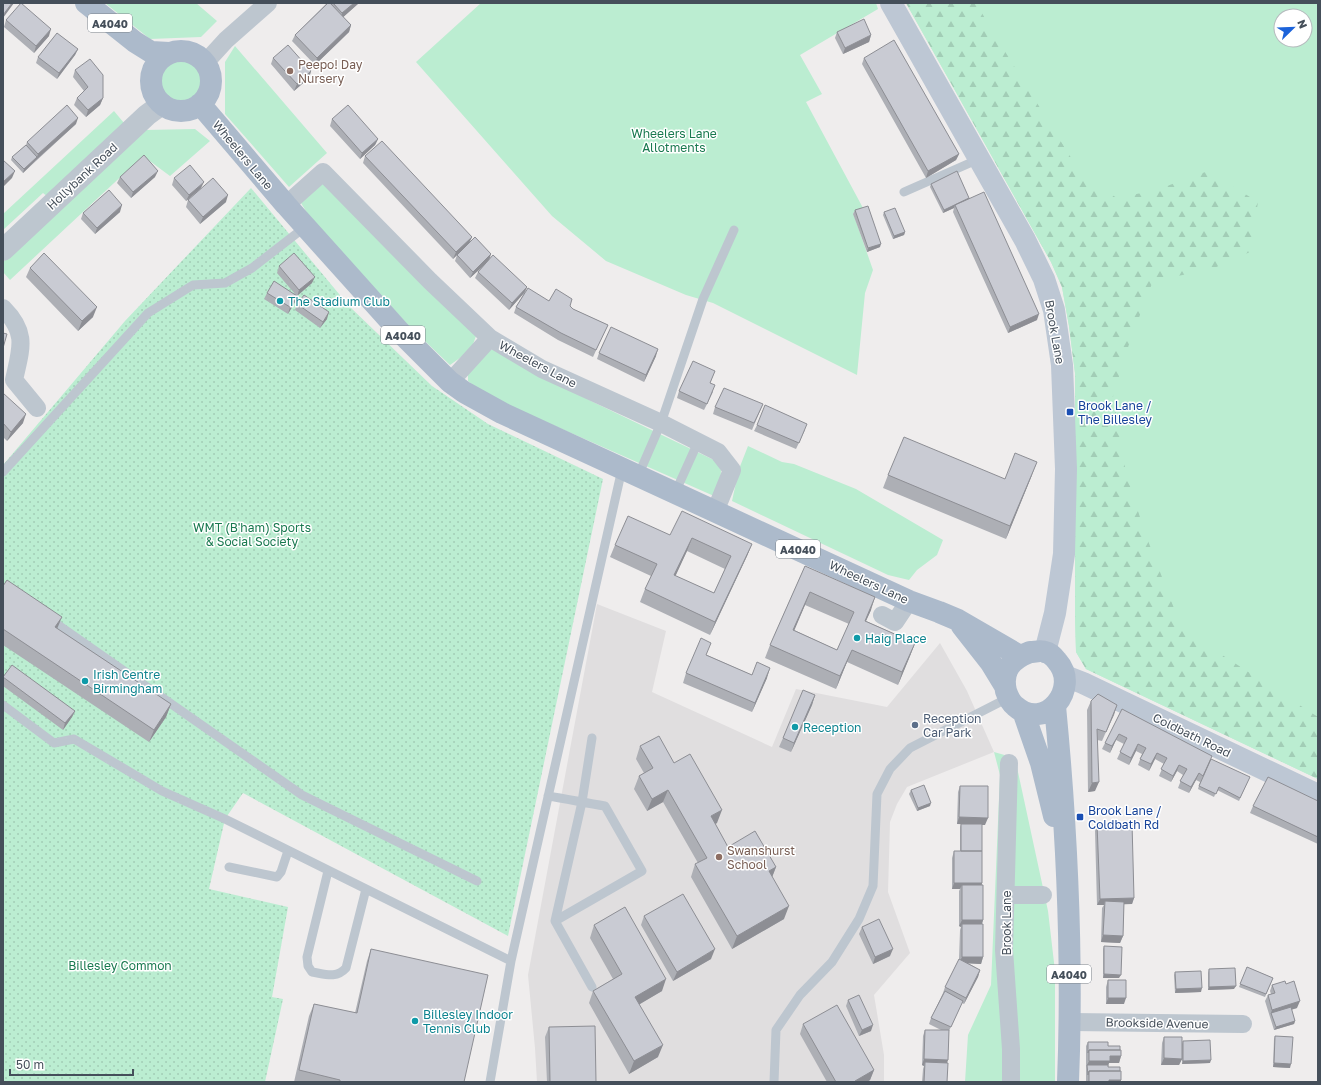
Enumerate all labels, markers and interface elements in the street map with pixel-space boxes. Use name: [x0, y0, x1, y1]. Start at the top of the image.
north arrow: [1273, 8, 1313, 48]
road number: A4040: [88, 14, 132, 32]
text: N: [1295, 18, 1310, 30]
place label: Peepo! Day Nursery: [298, 57, 363, 86]
marker: Peepo! Day Nursery: [285, 66, 295, 76]
street label: Wheelers Lane: [210, 117, 276, 193]
park label: Wheelers Lane Allotments: [631, 126, 717, 155]
street label: Hollybank Road: [44, 139, 120, 213]
place label: The Stadium Club: [288, 294, 390, 309]
marker: The Stadium Club: [275, 296, 285, 306]
street label: Brook Lane: [1042, 299, 1068, 365]
road number: A4040: [381, 326, 425, 344]
street label: Wheelers Lane: [497, 337, 579, 391]
place label: Brook Lane / The Billesley: [1078, 398, 1152, 427]
marker: Brook Lane / The Billesley: [1065, 407, 1075, 417]
park label: WMT (B'ham) Sports & Social Society: [193, 520, 311, 549]
road number: A4040: [776, 540, 820, 558]
street label: Wheelers Lane: [827, 557, 911, 607]
place label: Haig Place: [865, 631, 927, 646]
marker: Haig Place: [852, 633, 862, 643]
place label: Irish Centre Birmingham: [93, 667, 162, 696]
marker: Irish Centre Birmingham: [80, 676, 90, 686]
street label: Coldbath Road: [1150, 710, 1234, 760]
place label: Reception Car Park: [923, 711, 981, 740]
place label: Reception: [803, 720, 861, 735]
marker: Reception Car Park: [910, 720, 920, 730]
marker: Reception: [790, 722, 800, 732]
place label: Brook Lane / Coldbath Rd: [1088, 803, 1162, 832]
marker: Brook Lane / Coldbath Rd: [1075, 812, 1085, 822]
place label: Swanshurst School: [727, 843, 795, 872]
marker: Swanshurst School: [714, 852, 724, 862]
street label: Brook Lane: [999, 891, 1014, 955]
park label: Billesley Common: [68, 958, 172, 973]
road number: A4040: [1047, 965, 1091, 983]
place label: Billesley Indoor Tennis Club: [423, 1007, 513, 1036]
street label: Brookside Avenue: [1105, 1015, 1209, 1031]
marker: Billesley Indoor Tennis Club: [410, 1016, 420, 1026]
scale bar: [10, 1051, 133, 1077]
text: 50 m: [16, 1057, 44, 1072]

